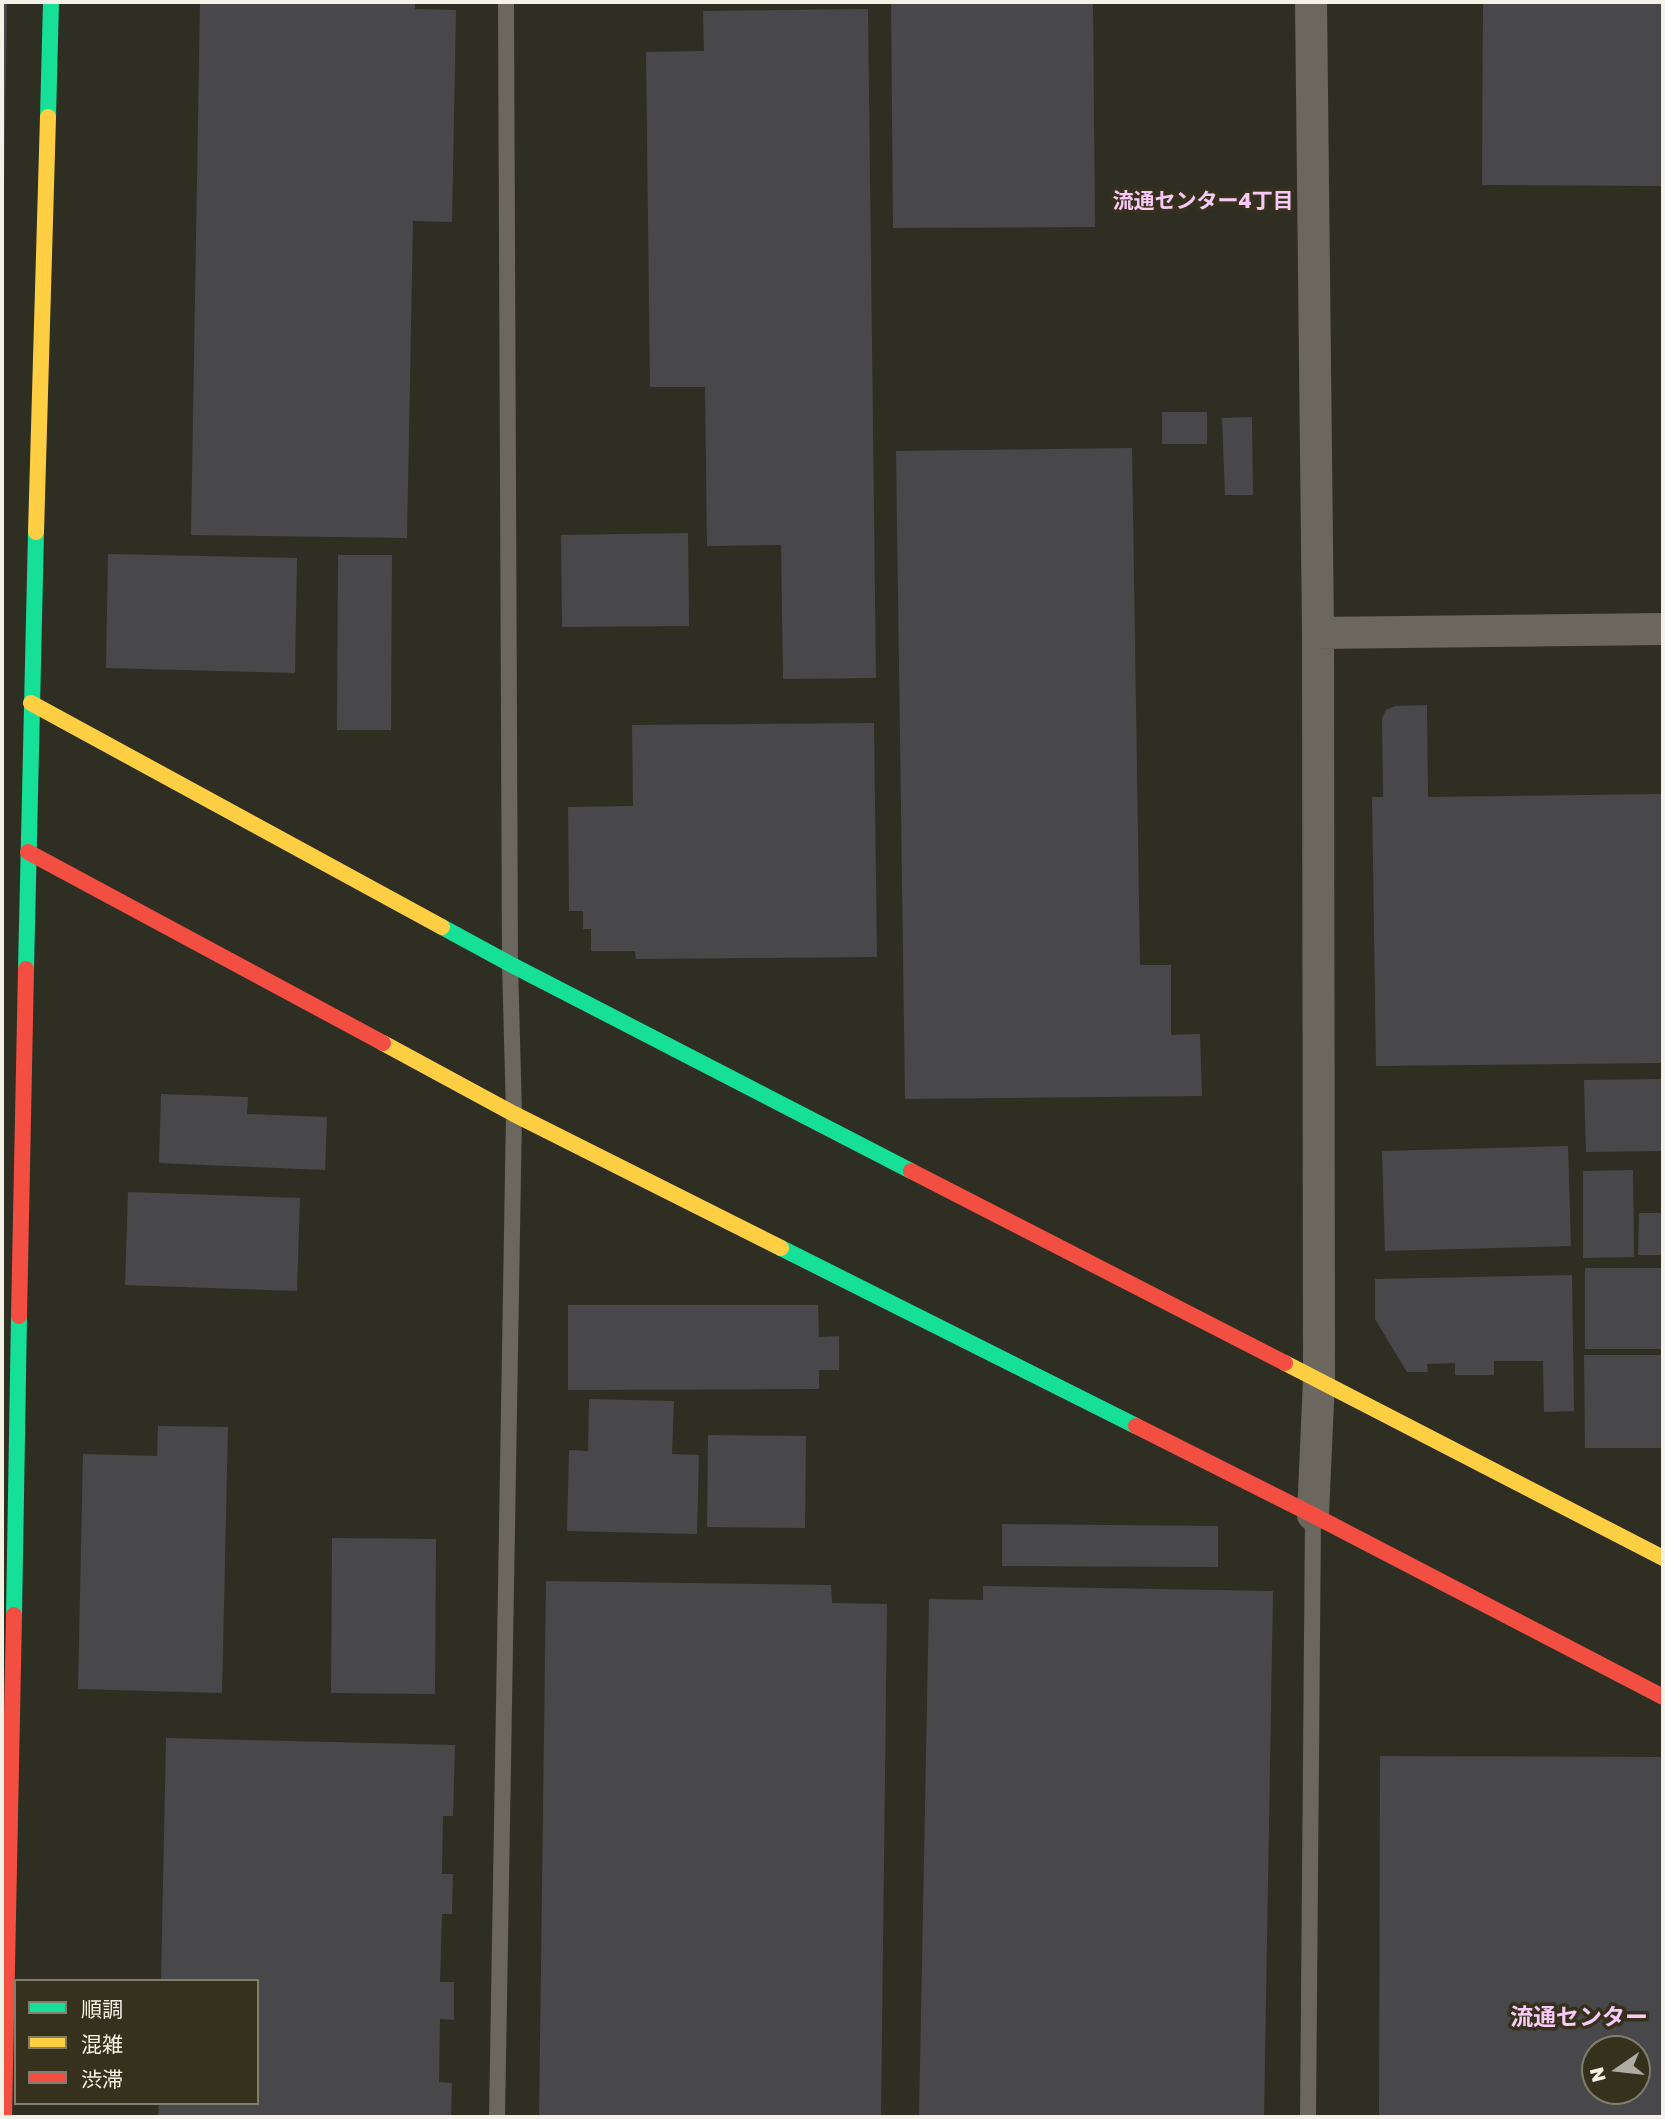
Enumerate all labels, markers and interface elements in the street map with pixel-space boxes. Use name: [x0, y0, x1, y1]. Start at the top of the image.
district label: 流通センター4丁目: [1112, 188, 1294, 214]
legend: [14, 1979, 259, 2105]
text: 順調: [81, 1996, 123, 2022]
district label: 流通センター: [1510, 2004, 1648, 2032]
text: 混雑: [81, 2031, 123, 2057]
north arrow: [1581, 2035, 1651, 2105]
text: N: [1584, 2065, 1610, 2085]
text: 渋滞: [81, 2066, 123, 2092]

